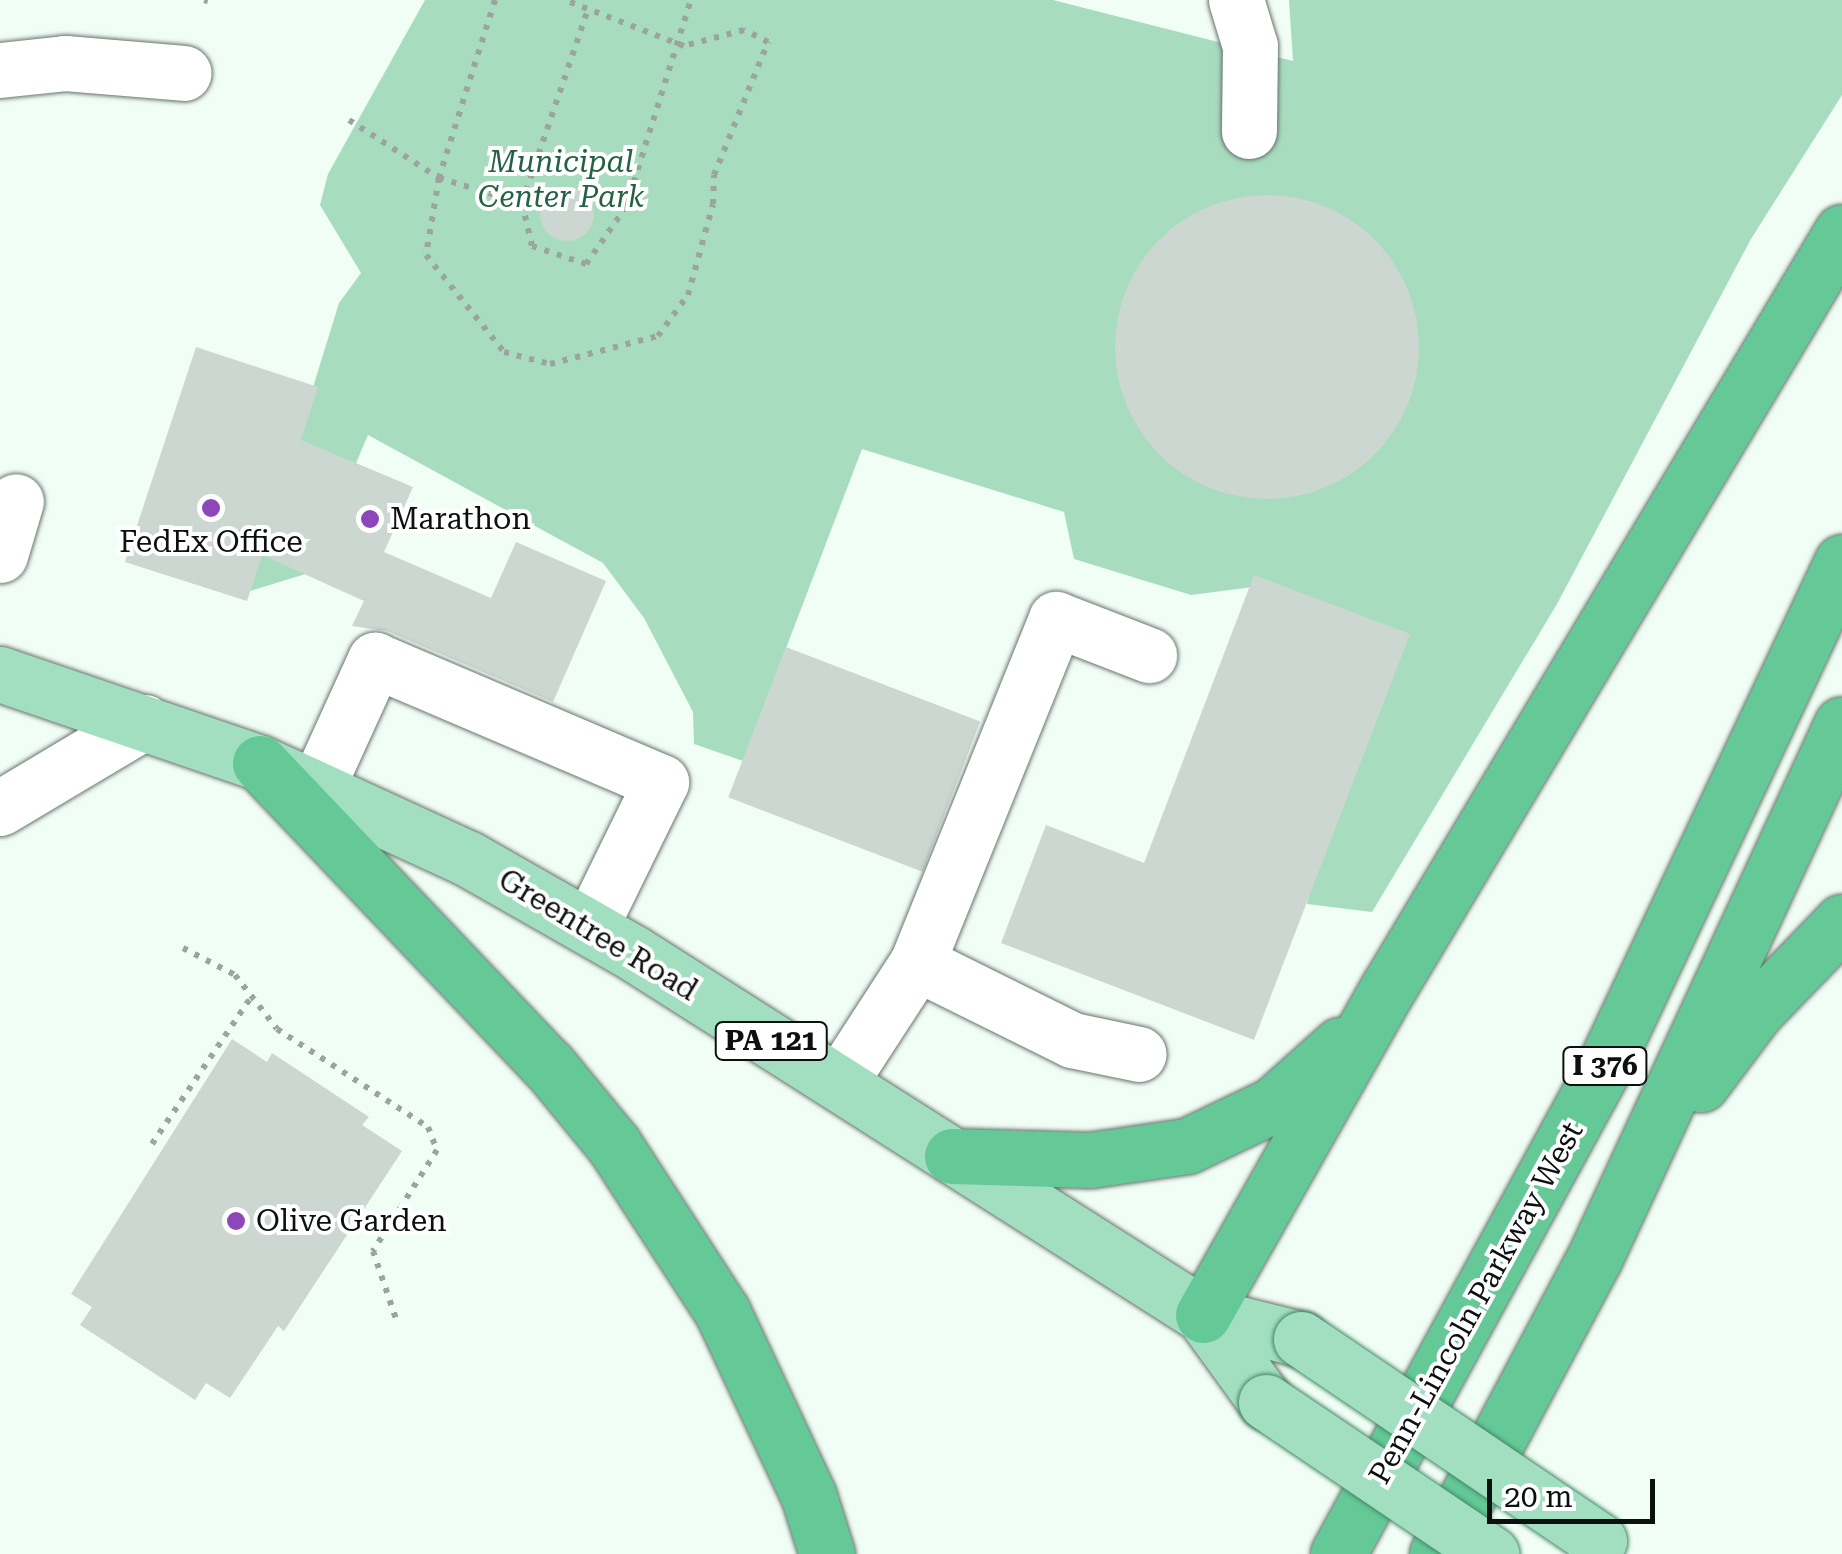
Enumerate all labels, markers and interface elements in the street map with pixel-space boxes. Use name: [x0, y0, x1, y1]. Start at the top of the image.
park label: Municipal Center Park: [478, 144, 644, 214]
marker: FedEx Office: [200, 497, 222, 519]
place label: Marathon: [390, 501, 531, 537]
marker: Marathon: [359, 508, 381, 530]
place label: FedEx Office: [119, 524, 303, 560]
street label: Greentree Road: [492, 861, 704, 1009]
road number: PA 121: [714, 1018, 828, 1064]
road number: I 376: [1560, 1043, 1650, 1089]
street label: Penn-Lincoln Parkway West: [1361, 1116, 1591, 1490]
place label: Olive Garden: [256, 1203, 447, 1239]
marker: Olive Garden: [225, 1210, 247, 1232]
scale bar: [1492, 1459, 1660, 1521]
text: 20 m: [1504, 1479, 1573, 1514]

